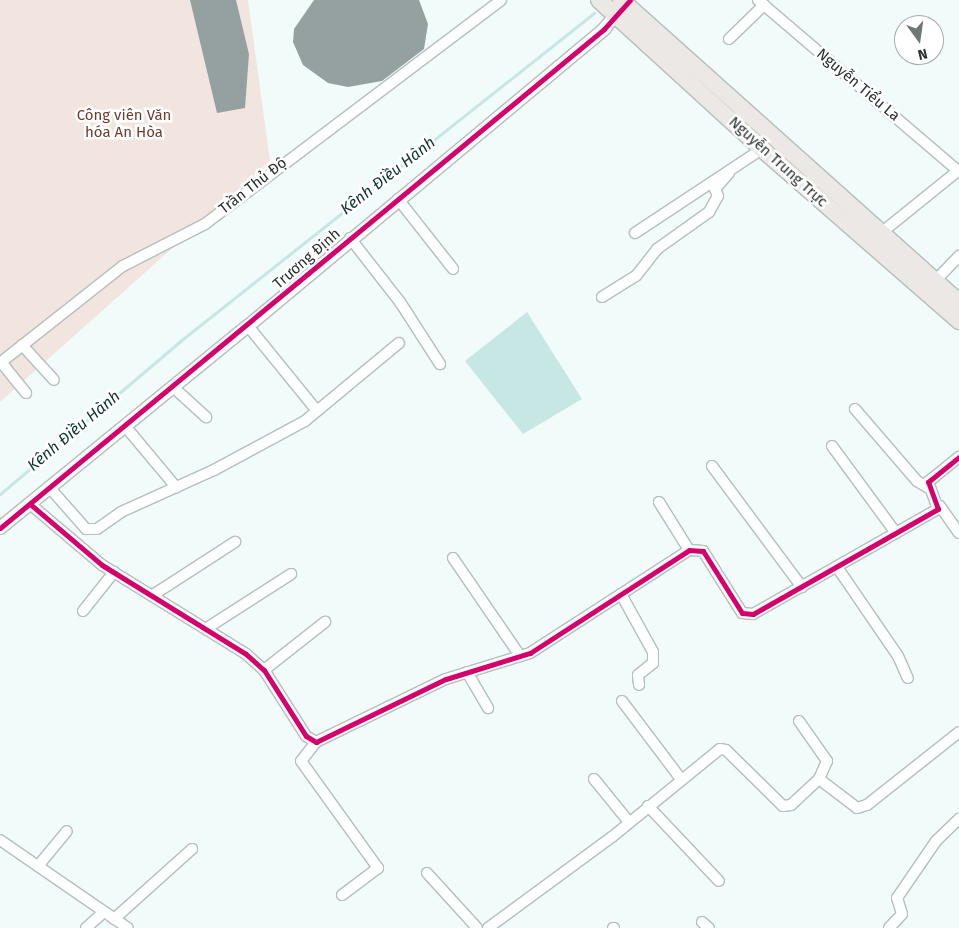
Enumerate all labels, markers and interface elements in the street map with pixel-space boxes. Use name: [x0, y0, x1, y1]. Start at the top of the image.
north arrow: [894, 15, 944, 65]
street label: Nguyễn Tiểu La: [813, 45, 903, 125]
text: N: [916, 45, 929, 63]
park label: Công viên Văn hóa An Hòa: [77, 106, 171, 141]
street label: Nguyễn Trung Trực: [725, 113, 831, 211]
water label: Kênh Điều Hành: [337, 133, 439, 219]
street label: Trần Thủ Độ: [215, 154, 291, 218]
street label: Trương Định: [270, 225, 344, 293]
water label: Kênh Điều Hành: [24, 387, 124, 475]

